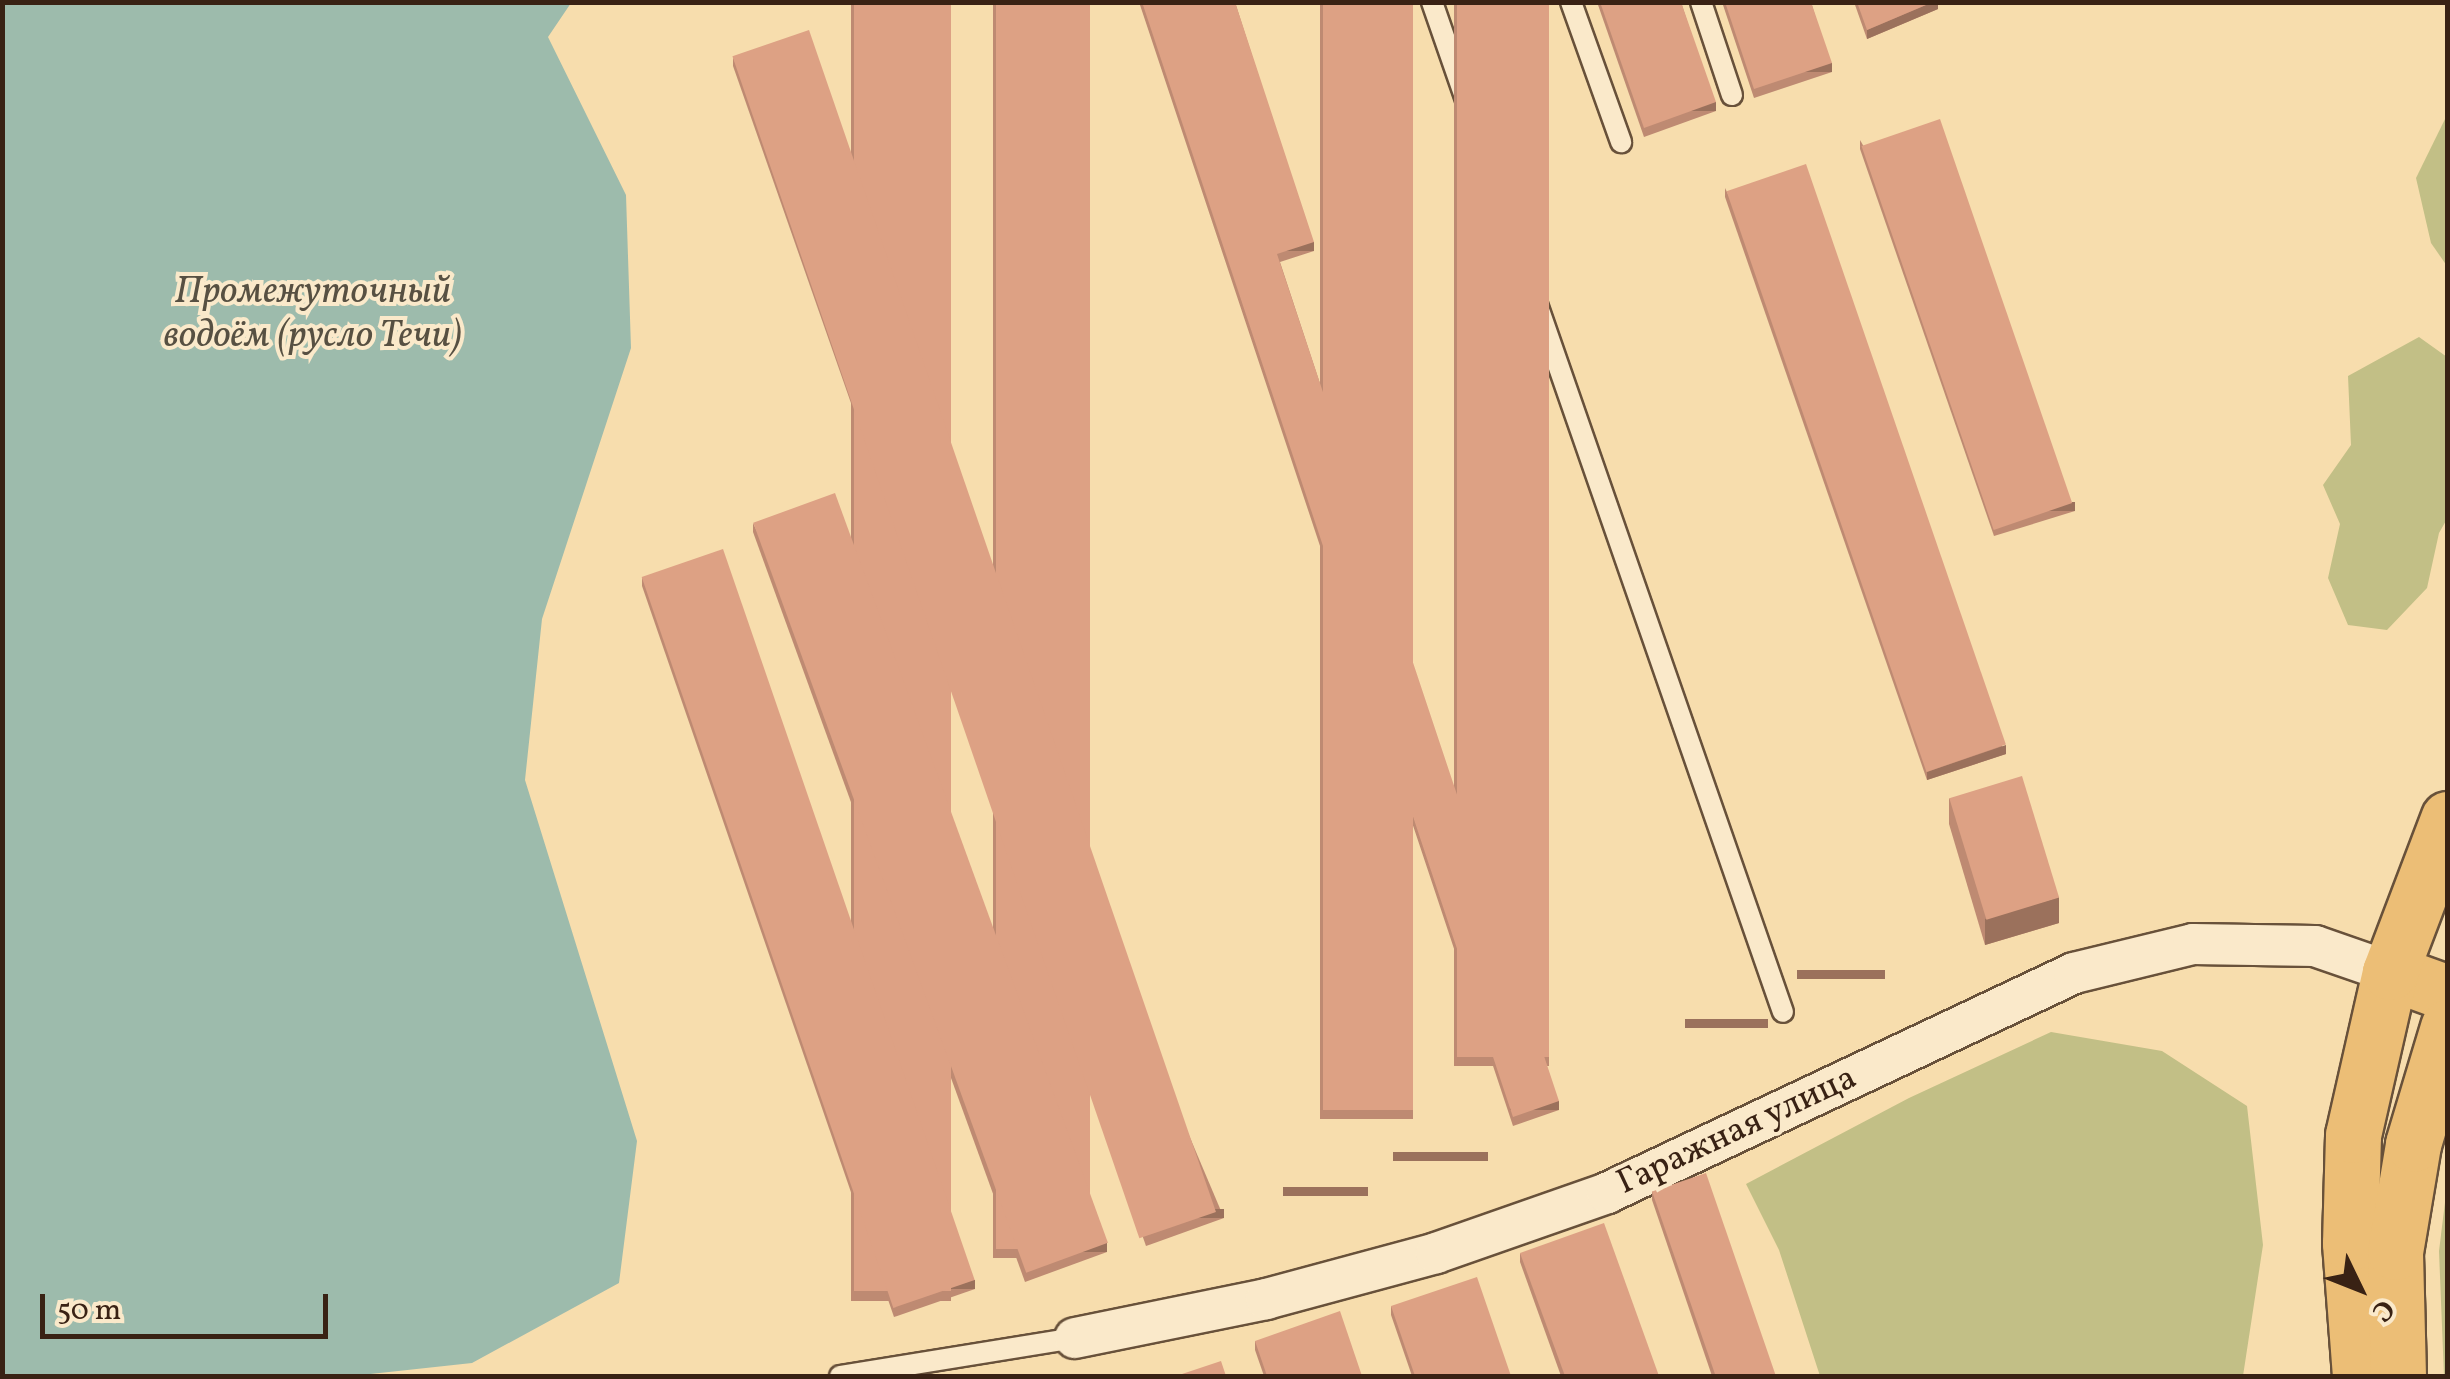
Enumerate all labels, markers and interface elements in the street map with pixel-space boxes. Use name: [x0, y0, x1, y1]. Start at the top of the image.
water label: Промежуточный водоём (русло Течи): [164, 270, 462, 360]
street label: Гаражная улица: [1610, 1057, 1864, 1205]
north arrow: [2310, 1239, 2410, 1339]
scale bar: [45, 1274, 332, 1336]
text: 50 m: [57, 1290, 121, 1332]
text: С: [2362, 1290, 2403, 1330]

